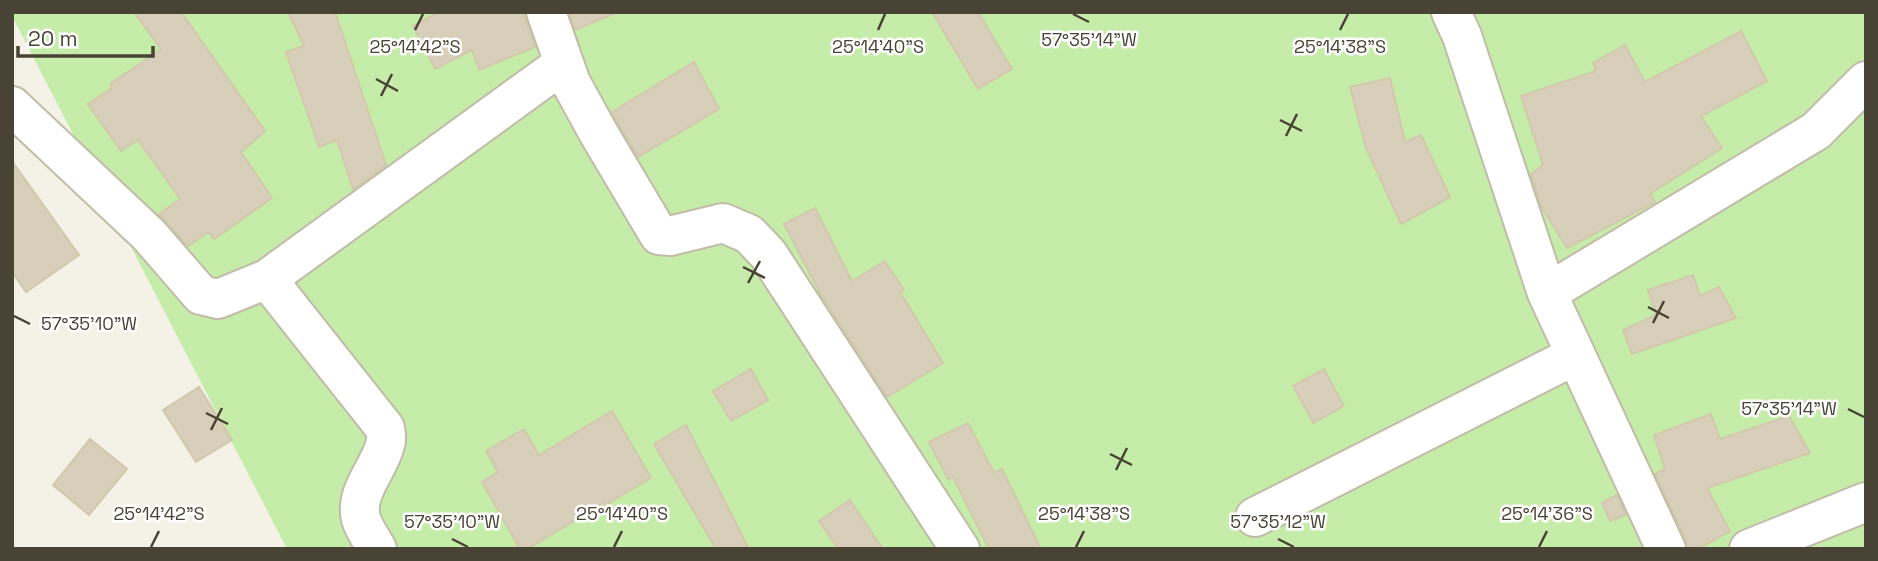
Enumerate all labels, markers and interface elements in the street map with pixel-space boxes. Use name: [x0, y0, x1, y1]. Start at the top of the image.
scale bar: [18, 14, 152, 58]
text: 20 m: [28, 25, 78, 52]
text: 57°35'14"W: [1041, 28, 1137, 51]
text: 25°14'42"S: [369, 35, 461, 58]
text: 25°14'40"S: [832, 35, 924, 58]
text: 25°14'38"S: [1294, 35, 1386, 58]
text: 57°35'10"W: [41, 312, 137, 335]
text: 57°35'14"W: [1741, 397, 1837, 420]
text: 25°14'42"S: [113, 502, 205, 525]
text: 25°14'40"S: [576, 502, 668, 525]
text: 25°14'38"S: [1038, 502, 1130, 525]
text: 25°14'36"S: [1501, 502, 1593, 525]
text: 57°35'10"W: [404, 510, 500, 533]
text: 57°35'12"W: [1230, 510, 1326, 533]

